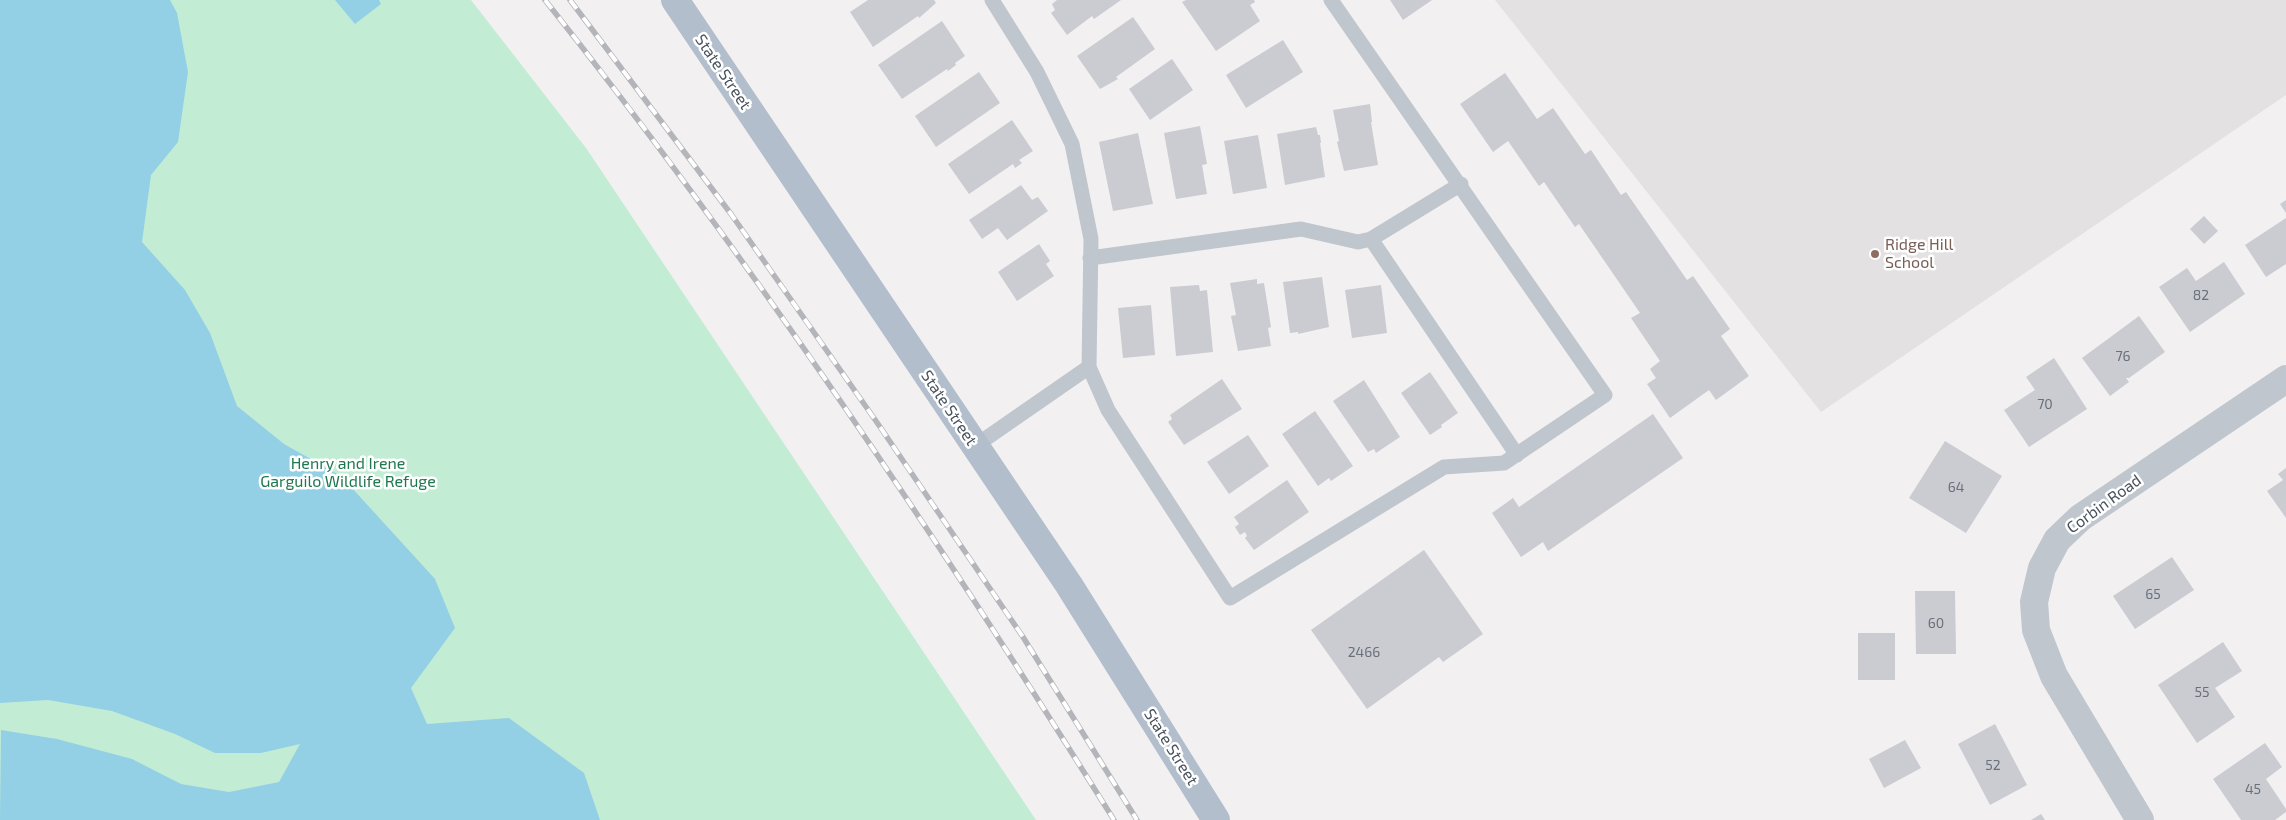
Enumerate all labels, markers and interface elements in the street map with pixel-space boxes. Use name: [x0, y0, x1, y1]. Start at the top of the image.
street label: State Street: [691, 31, 755, 113]
place label: Ridge Hill School: [1885, 235, 1953, 273]
marker: Ridge Hill School: [1869, 248, 1881, 260]
house number: 82: [2193, 287, 2209, 303]
house number: 76: [2115, 348, 2131, 364]
street label: State Street: [917, 367, 981, 449]
house number: 70: [2037, 396, 2053, 412]
park label: Henry and Irene Garguilo Wildlife Refuge: [260, 454, 436, 492]
street label: Corbin Road: [2063, 471, 2145, 537]
house number: 64: [1948, 479, 1964, 495]
house number: 65: [2145, 586, 2161, 602]
house number: 60: [1928, 615, 1944, 631]
house number: 2466: [1348, 644, 1380, 660]
house number: 55: [2194, 684, 2210, 700]
street label: State Street: [1140, 705, 1202, 789]
house number: 52: [1985, 757, 2001, 773]
house number: 45: [2245, 781, 2261, 797]

